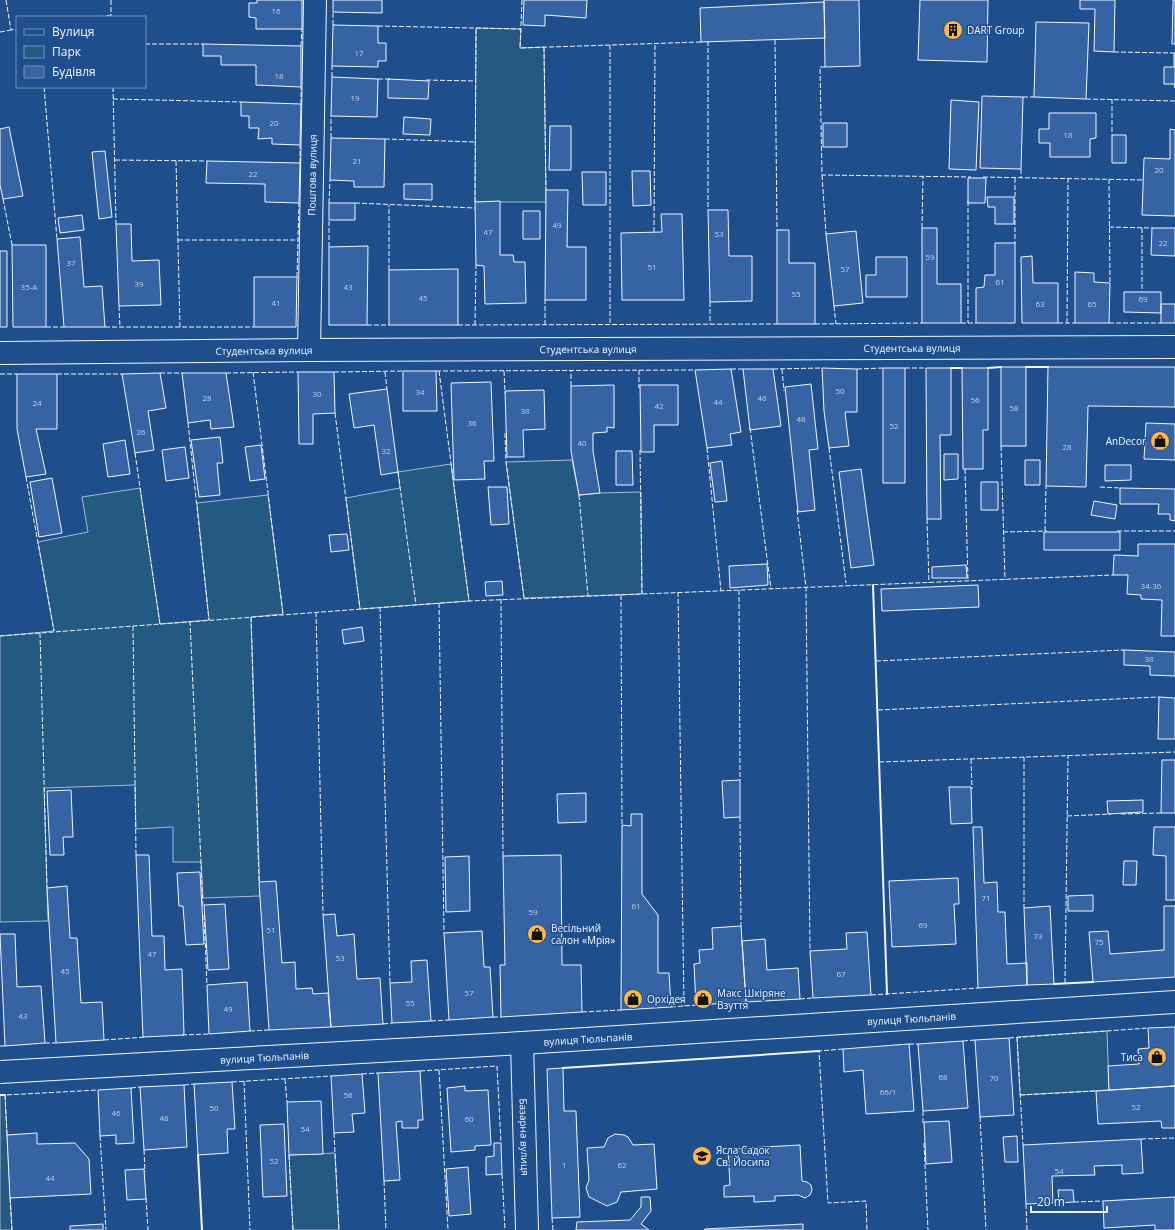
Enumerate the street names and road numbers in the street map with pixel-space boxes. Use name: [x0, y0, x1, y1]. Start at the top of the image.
street label: Поштова вулиця: [304, 134, 320, 216]
street label: Студентська вулиця: [863, 341, 961, 355]
street label: Студентська вулиця: [539, 342, 637, 356]
street label: Студентська вулиця: [215, 343, 313, 358]
street label: вулиця Тюльпанів: [867, 1009, 957, 1028]
street label: вулиця Тюльпанів: [543, 1029, 633, 1049]
street label: вулиця Тюльпанів: [220, 1048, 310, 1067]
street label: Базарна вулиця: [516, 1098, 533, 1176]

